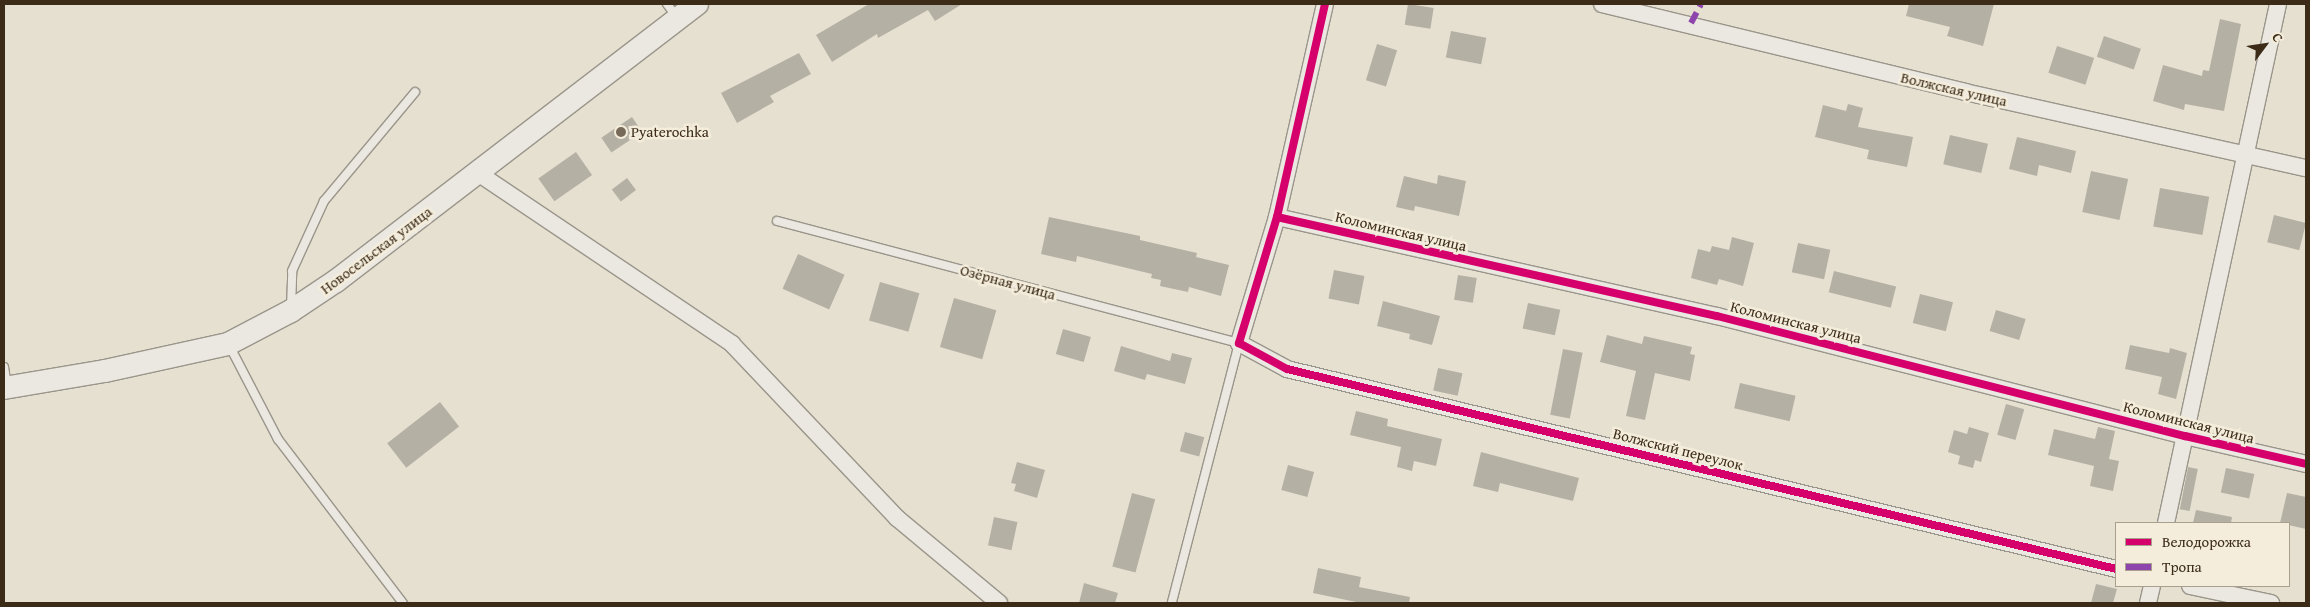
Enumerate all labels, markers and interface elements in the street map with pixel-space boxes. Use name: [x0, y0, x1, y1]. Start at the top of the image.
north arrow: [2240, 20, 2290, 70]
text: С: [2267, 29, 2288, 46]
street label: Волжская улица: [1899, 68, 2009, 110]
place label: Pyaterochka: [631, 123, 709, 141]
marker: Pyaterochka: [615, 126, 627, 138]
street label: Новосельская улица: [317, 202, 435, 298]
street label: Коломинская улица: [1334, 207, 1468, 255]
street label: Озёрная улица: [958, 261, 1058, 303]
street label: Коломинская улица: [1729, 297, 1863, 347]
street label: Коломинская улица: [2122, 397, 2256, 447]
street label: Волжский переулок: [1611, 424, 1745, 474]
legend: [2115, 522, 2290, 587]
text: Велодорожка: [2162, 531, 2251, 552]
text: Тропа: [2162, 556, 2202, 577]

